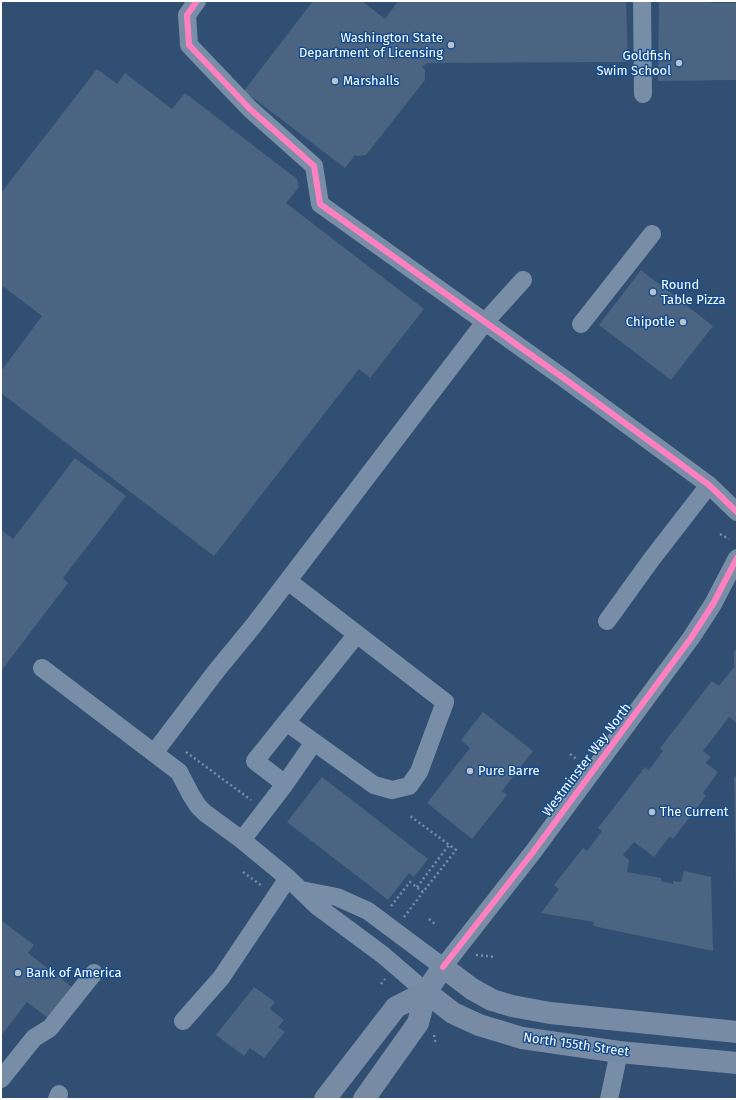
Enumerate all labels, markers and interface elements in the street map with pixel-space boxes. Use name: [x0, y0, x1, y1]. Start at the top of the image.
place label: Washington State Department of Licensing: [299, 30, 443, 61]
marker: Washington State Department of Licensing: [446, 40, 456, 50]
place label: Goldfish Swim School: [596, 48, 671, 79]
marker: Goldfish Swim School: [674, 58, 684, 68]
place label: Marshalls: [343, 73, 399, 89]
marker: Marshalls: [330, 76, 340, 86]
place label: Round Table Pizza: [661, 277, 726, 308]
marker: Round Table Pizza: [648, 287, 658, 297]
place label: Chipotle: [626, 314, 675, 330]
marker: Chipotle: [678, 317, 688, 327]
street label: Westminster Way North: [539, 700, 635, 820]
place label: Pure Barre: [478, 763, 540, 779]
marker: Pure Barre: [465, 766, 475, 776]
place label: The Current: [660, 804, 729, 820]
marker: The Current: [647, 807, 657, 817]
place label: Bank of America: [26, 965, 122, 981]
marker: Bank of America: [13, 968, 23, 978]
street label: North 155th Street: [522, 1030, 630, 1060]

